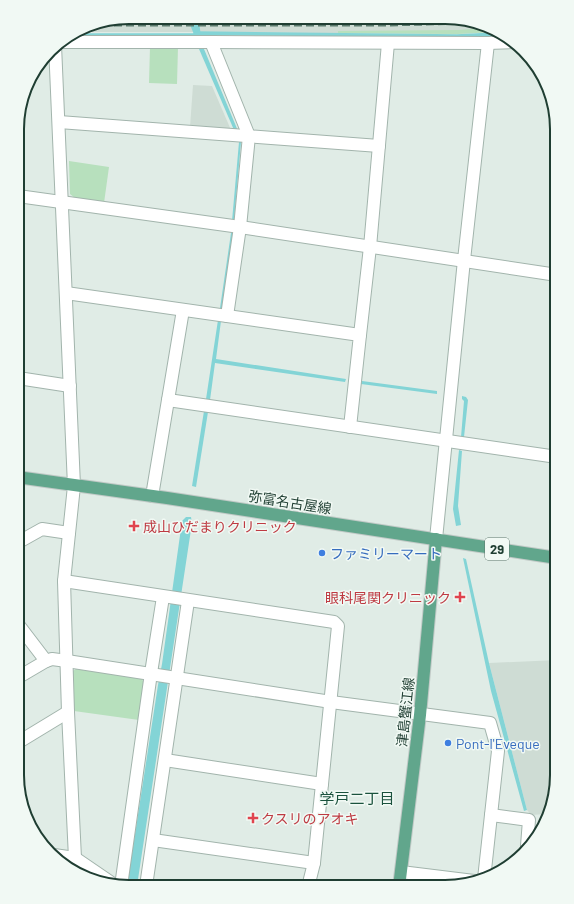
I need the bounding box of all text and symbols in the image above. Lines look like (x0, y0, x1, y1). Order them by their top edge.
street label: 弥富名古屋線 (247, 487, 333, 517)
place label: 成山ひだまりクリニック (143, 518, 297, 535)
marker: 成山ひだまりクリニック (128, 520, 140, 532)
road number: 29 (485, 538, 509, 560)
place label: ファミリーマート (330, 545, 442, 562)
marker: ファミリーマート (317, 548, 327, 558)
place label: 眼科尾関クリニック (325, 589, 451, 606)
marker: 眼科尾関クリニック (454, 591, 466, 603)
street label: 津島蟹江線 (393, 676, 417, 748)
place label: Pont-l'Eveque (456, 735, 540, 752)
marker: Pont-l'Eveque (443, 738, 453, 748)
district label: 学戸二丁目 (319, 789, 395, 807)
place label: クスリのアオキ (261, 810, 359, 827)
marker: クスリのアオキ (248, 813, 258, 823)

